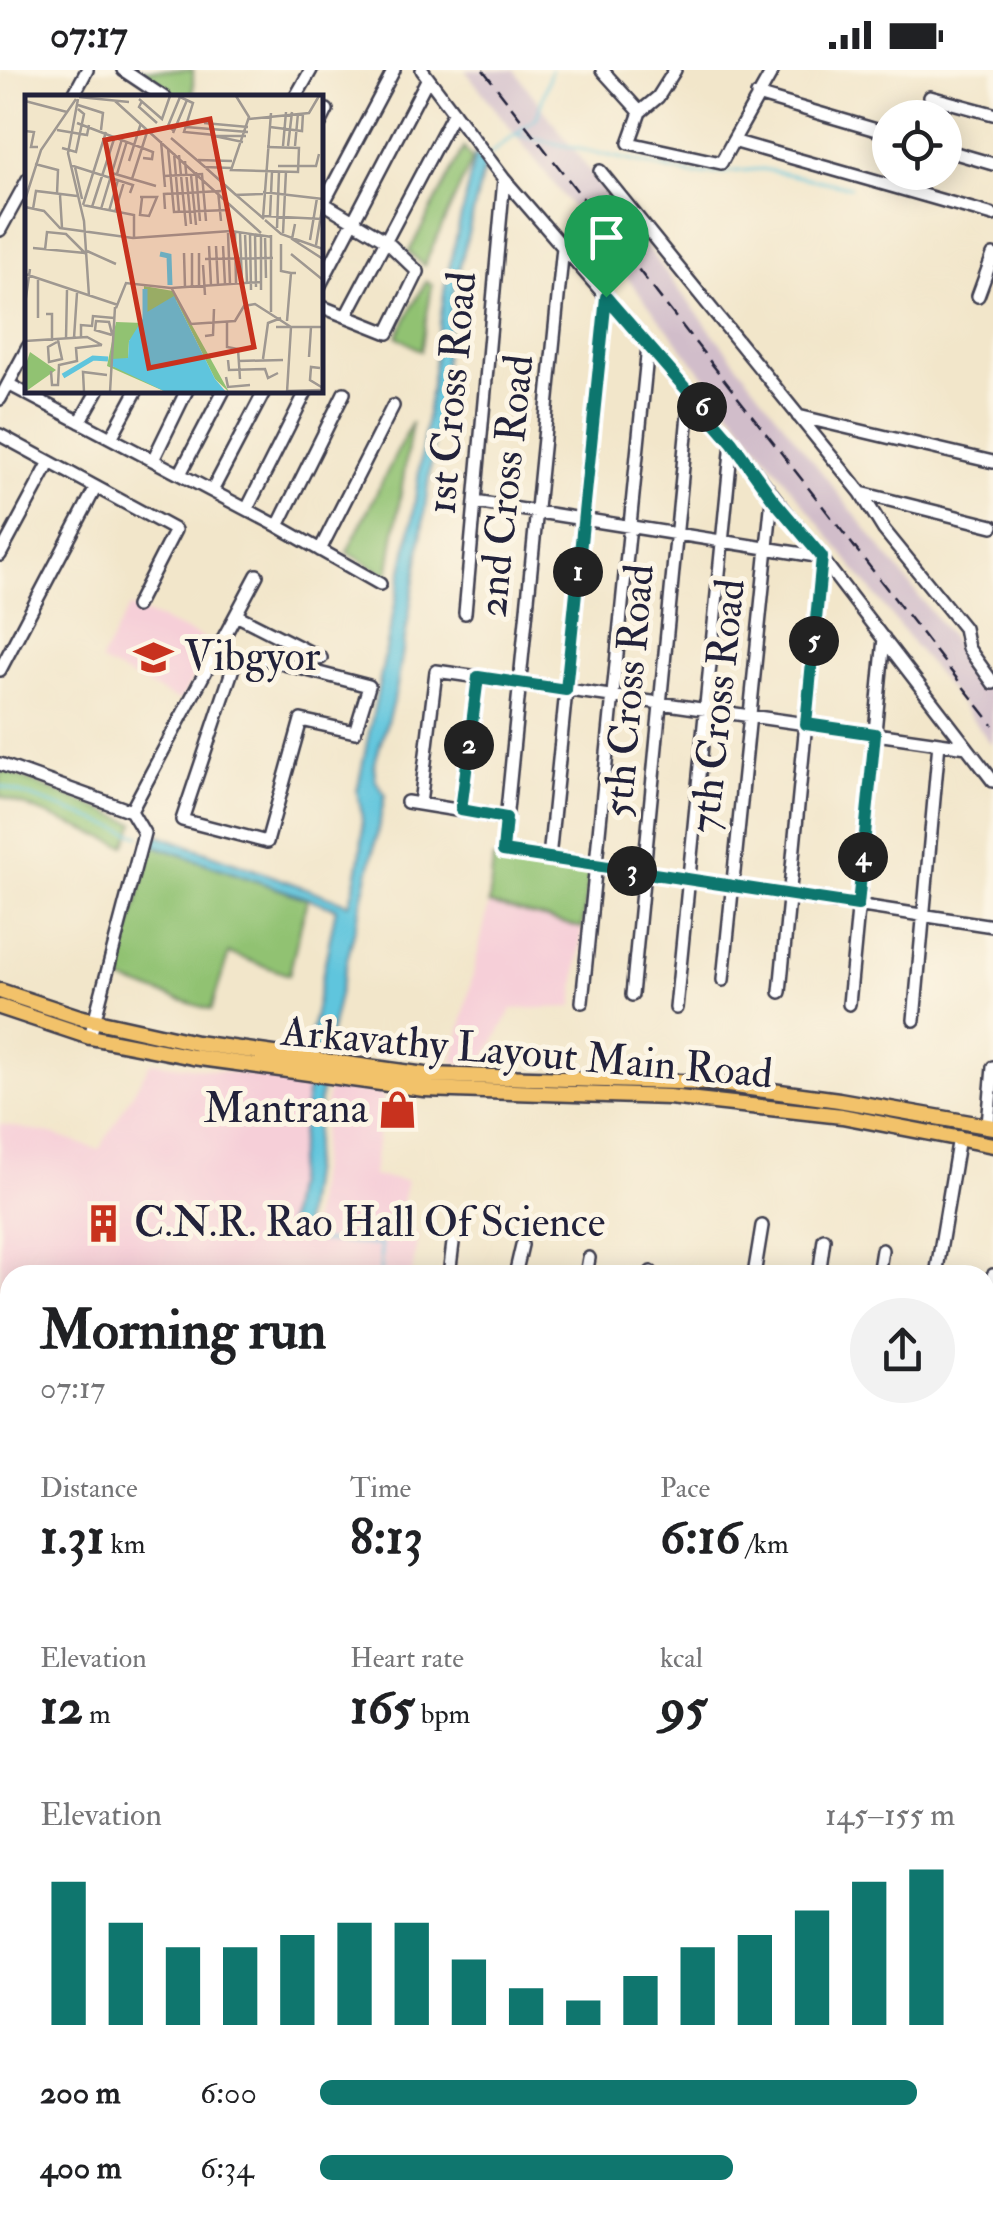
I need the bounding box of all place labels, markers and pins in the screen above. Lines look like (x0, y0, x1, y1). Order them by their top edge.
pin (564, 195, 649, 298)
pin: 6 (677, 382, 727, 432)
pin: 1 (553, 547, 603, 597)
pin: 5 (789, 616, 839, 666)
place label: Vibgyor (184, 631, 321, 683)
school or university icon: Vibgyor (133, 636, 175, 678)
pin: 2 (444, 720, 494, 770)
pin: 4 (838, 832, 888, 882)
pin: 3 (607, 846, 657, 896)
place label: Mantrana (203, 1083, 369, 1135)
shop icon: Mantrana (377, 1088, 419, 1130)
place label: C.N.R. Rao Hall Of Science (134, 1197, 605, 1249)
building icon: C.N.R. Rao Hall Of Science (83, 1202, 125, 1244)

